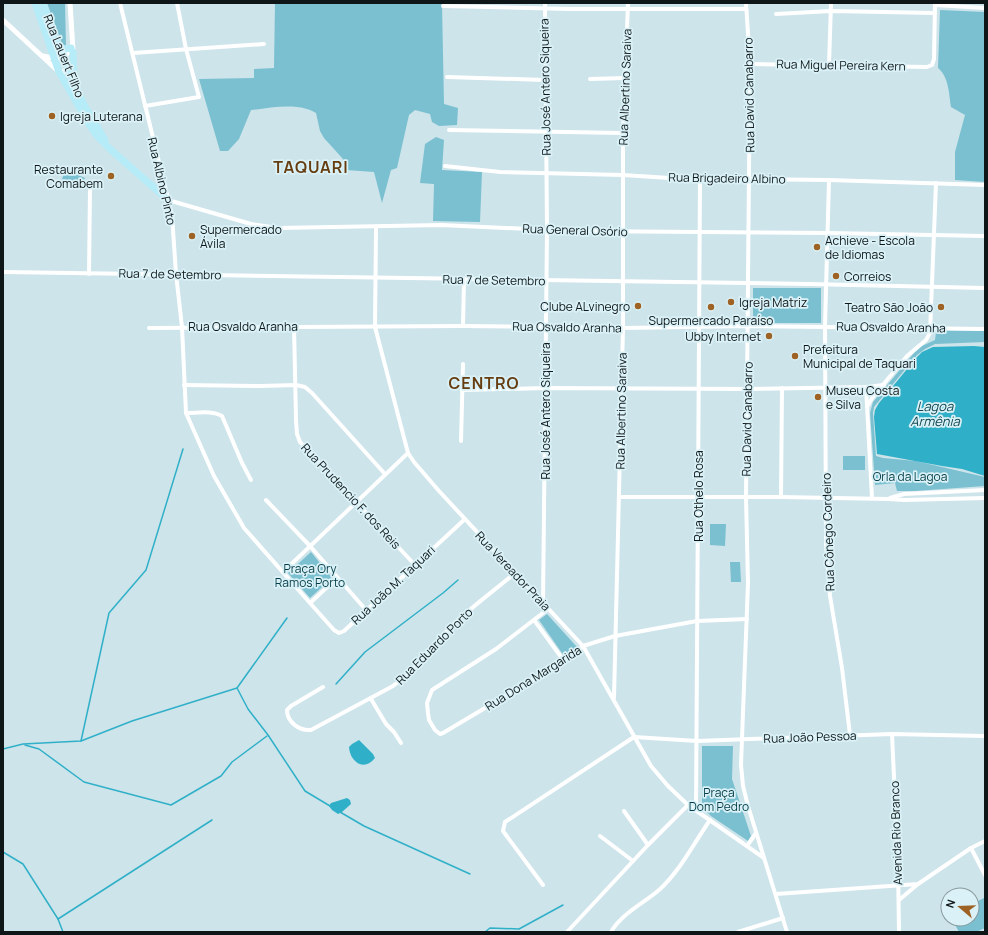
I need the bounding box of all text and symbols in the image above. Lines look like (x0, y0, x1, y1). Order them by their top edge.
street label: Rua Lauert Filho (40, 12, 88, 100)
street label: Rua José Antero Siqueira (535, 18, 555, 156)
street label: Rua Albertino Saraiva (614, 28, 636, 146)
street label: Rua David Canabarro (739, 37, 759, 153)
street label: Rua Miguel Pereira Kern (776, 55, 906, 75)
place label: Igreja Luterana (60, 108, 143, 125)
marker: Igreja Luterana (47, 111, 57, 121)
street label: Rua Albino Pinto (144, 135, 180, 227)
district label: TAQUARI (273, 156, 349, 178)
place label: Restaurante Comabem (34, 161, 103, 192)
street label: Rua Brigadeiro Albino (668, 168, 786, 188)
marker: Restaurante Comabem (106, 171, 116, 181)
street label: Rua General Osório (522, 220, 628, 240)
place label: Supermercado Ávila (200, 221, 282, 252)
marker: Supermercado Ávila (187, 231, 197, 241)
place label: Achieve - Escola de Idiomas (825, 232, 915, 263)
marker: Achieve - Escola de Idiomas (812, 242, 822, 252)
street label: Rua 7 de Setembro (118, 265, 222, 283)
place label: Correios (844, 268, 891, 285)
street label: Rua 7 de Setembro (442, 271, 546, 289)
marker: Correios (831, 271, 841, 281)
place label: Igreja Matriz (739, 294, 807, 311)
marker: Igreja Matriz (726, 297, 736, 307)
place label: Clube ALvinegro (540, 298, 630, 315)
place label: Teatro São João (845, 299, 933, 316)
marker: Clube ALvinegro (633, 301, 643, 311)
marker: Supermercado Paraíso (706, 302, 716, 312)
marker: Teatro São João (936, 302, 946, 312)
place label: Supermercado Paraíso (649, 312, 773, 329)
street label: Rua Osvaldo Aranha (188, 318, 298, 335)
street label: Rua Osvaldo Aranha (512, 318, 622, 336)
street label: Rua Osvaldo Aranha (836, 318, 946, 336)
place label: Ubby Internet (685, 328, 761, 345)
marker: Ubby Internet (764, 331, 774, 341)
place label: Prefeitura Municipal de Taquari (803, 341, 916, 372)
street label: Rua José Antero Siqueira (537, 342, 554, 480)
marker: Prefeitura Municipal de Taquari (790, 351, 800, 361)
street label: Rua Albertino Saraiva (611, 352, 631, 470)
street label: Rua David Canabarro (737, 361, 757, 477)
district label: CENTRO (449, 372, 519, 394)
place label: Museu Costa e Silva (826, 382, 899, 413)
marker: Museu Costa e Silva (813, 392, 823, 402)
water label: Lagoa Armênia (910, 397, 960, 430)
street label: Rua Prudencio F. dos Reis (297, 439, 405, 553)
street label: Rua Othelo Rosa (690, 450, 707, 542)
park label: Orla da Lagoa (873, 468, 947, 485)
street label: Rua Cônego Cordeiro (817, 473, 839, 591)
street label: Rua Vereador Praia (472, 527, 554, 615)
street label: Rua João M. Taquari (347, 542, 439, 628)
park label: Praça Ory Ramos Porto (275, 560, 345, 591)
street label: Rua Eduardo Porto (392, 604, 476, 688)
street label: Rua Dona Margarida (482, 641, 584, 715)
street label: Rua João Pessoa (763, 727, 857, 747)
street label: Avenida Rio Branco (886, 780, 906, 886)
park label: Praça Dom Pedro (689, 784, 749, 815)
north arrow (940, 887, 980, 927)
text: N (942, 897, 958, 910)

